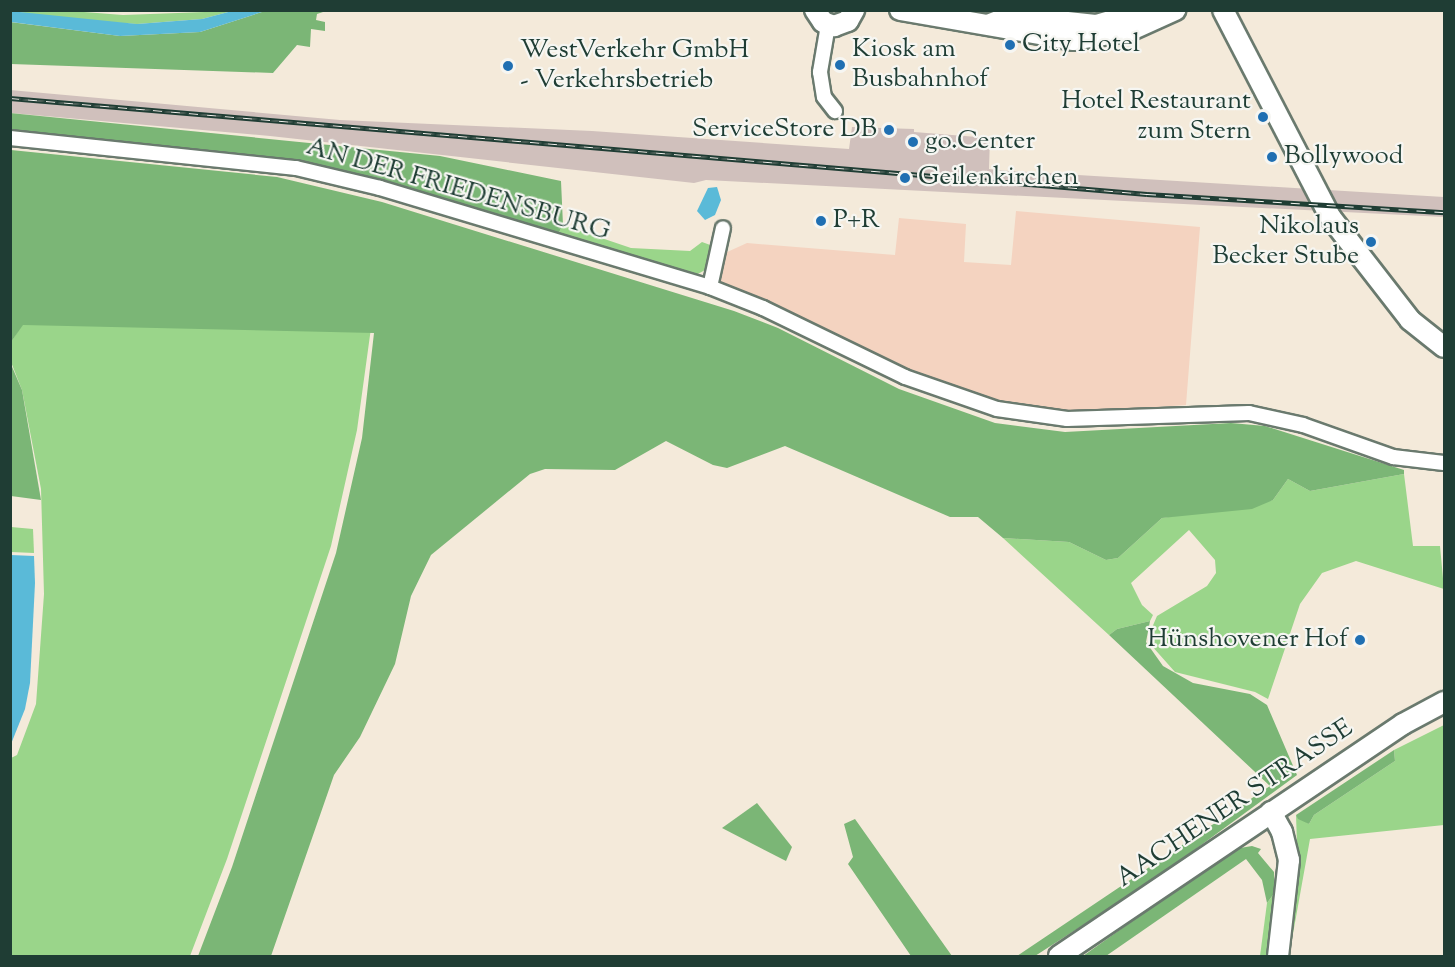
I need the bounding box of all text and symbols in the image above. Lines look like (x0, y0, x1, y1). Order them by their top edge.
place label: City Hotel (1022, 29, 1140, 61)
place label: Kiosk am Busbahnhof (852, 34, 988, 96)
place label: WestVerkehr GmbH - Verkehrsbetrieb (520, 35, 749, 96)
marker: City Hotel (1003, 38, 1017, 52)
marker: Kiosk am Busbahnhof (833, 58, 847, 72)
marker: WestVerkehr GmbH - Verkehrsbetrieb (501, 59, 515, 73)
place label: Hotel Restaurant zum Stern (1061, 86, 1251, 148)
marker: Hotel Restaurant zum Stern (1256, 110, 1270, 124)
place label: ServiceStore DB (692, 114, 877, 146)
marker: ServiceStore DB (882, 123, 896, 137)
place label: go.Center (925, 126, 1035, 158)
street label: AN DER FRIEDENSBURG (303, 132, 613, 248)
marker: go.Center (906, 135, 920, 149)
place label: Bollywood (1284, 141, 1403, 173)
marker: Bollywood (1265, 150, 1279, 164)
place label: Geilenkirchen (918, 162, 1079, 194)
marker: Geilenkirchen (896, 169, 914, 187)
place label: P+R (833, 205, 880, 237)
place label: Nikolaus Becker Stube (1212, 211, 1359, 272)
marker: P+R (814, 214, 828, 228)
marker: Nikolaus Becker Stube (1364, 235, 1378, 249)
place label: Hünshovener Hof (1147, 624, 1348, 656)
marker: Hünshovener Hof (1353, 633, 1367, 647)
street label: AACHENER STRASSE (1111, 713, 1359, 895)

